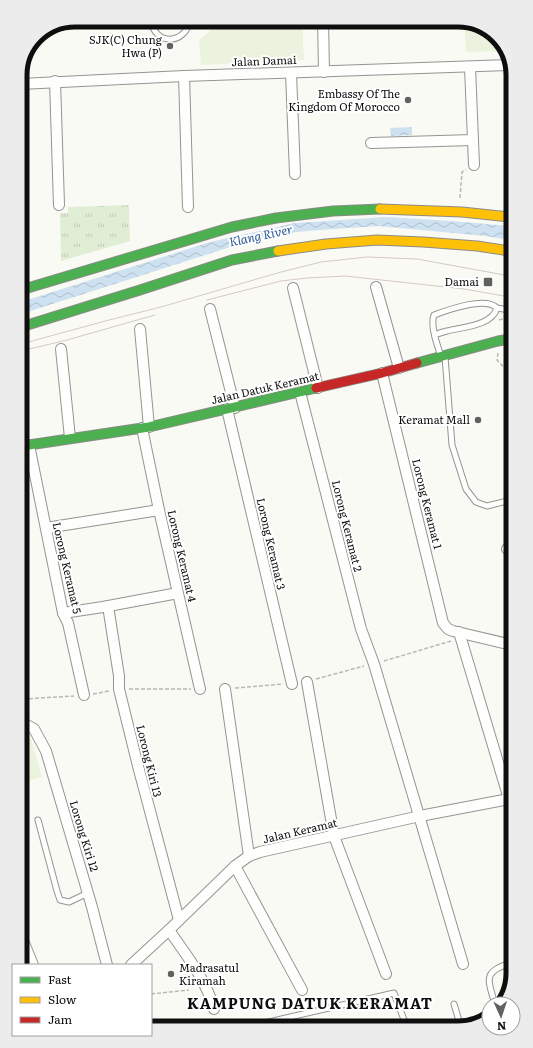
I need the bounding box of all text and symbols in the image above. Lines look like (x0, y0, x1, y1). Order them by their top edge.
place label: SJK(C) Chung Hwa (P) (89, 31, 163, 60)
marker: SJK(C) Chung Hwa (P) (165, 41, 175, 51)
street label: Jalan Damai (231, 51, 297, 69)
place label: Embassy Of The Kingdom Of Morocco (288, 85, 400, 114)
marker: Embassy Of The Kingdom Of Morocco (403, 95, 413, 105)
water label: Klang River (227, 219, 295, 251)
place label: Damai (445, 273, 479, 289)
marker: Damai (482, 276, 494, 288)
street label: Jalan Datuk Keramat (209, 367, 321, 407)
place label: Keramat Mall (398, 411, 470, 427)
marker: Keramat Mall (473, 415, 483, 425)
street label: Lorong Keramat 1 (409, 457, 447, 551)
street label: Lorong Keramat 2 (329, 478, 367, 574)
street label: Lorong Keramat 3 (254, 496, 290, 591)
street label: Lorong Keramat 4 (165, 508, 201, 603)
street label: Lorong Keramat 5 (50, 520, 86, 616)
street label: Lorong Kiri 13 (133, 723, 167, 799)
street label: Lorong Kiri 12 (67, 798, 103, 874)
street label: Jalan Keramat (261, 814, 339, 846)
place label: Madrasatul Kiramah (179, 959, 239, 988)
legend (12, 964, 152, 1036)
marker: Madrasatul Kiramah (166, 969, 176, 979)
text: Fast (48, 970, 72, 988)
text: Slow (48, 990, 77, 1008)
district label: KAMPUNG DATUK KERAMAT (187, 991, 433, 1014)
north arrow (481, 996, 521, 1036)
text: Jam (48, 1010, 73, 1028)
text: N (497, 1019, 507, 1035)

